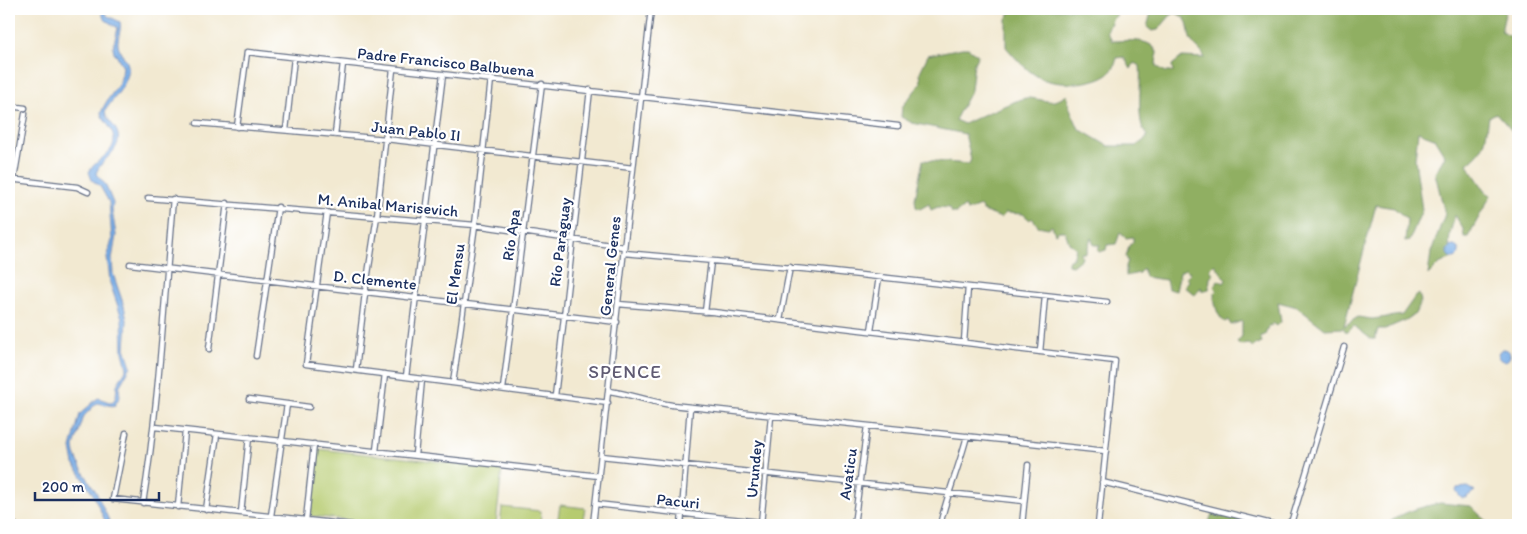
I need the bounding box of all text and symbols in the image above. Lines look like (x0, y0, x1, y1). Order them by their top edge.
street label: Padre Francisco Balbuena (356, 43, 536, 81)
street label: Juan Pablo II (371, 117, 461, 145)
street label: M. Anibal Marisevich (317, 189, 459, 221)
street label: Río Paraguay (545, 196, 575, 288)
street label: Río Apa (498, 208, 524, 262)
street label: General Genes (595, 215, 625, 317)
street label: El Mensu (441, 242, 469, 306)
street label: D. Clemente (332, 266, 418, 294)
district label: SPENCE (588, 360, 662, 383)
street label: Urundey (742, 439, 766, 499)
street label: Avaticu (835, 447, 861, 501)
scale bar (35, 469, 159, 501)
text: 200 m (42, 478, 85, 496)
street label: Pacuri (655, 489, 701, 513)

